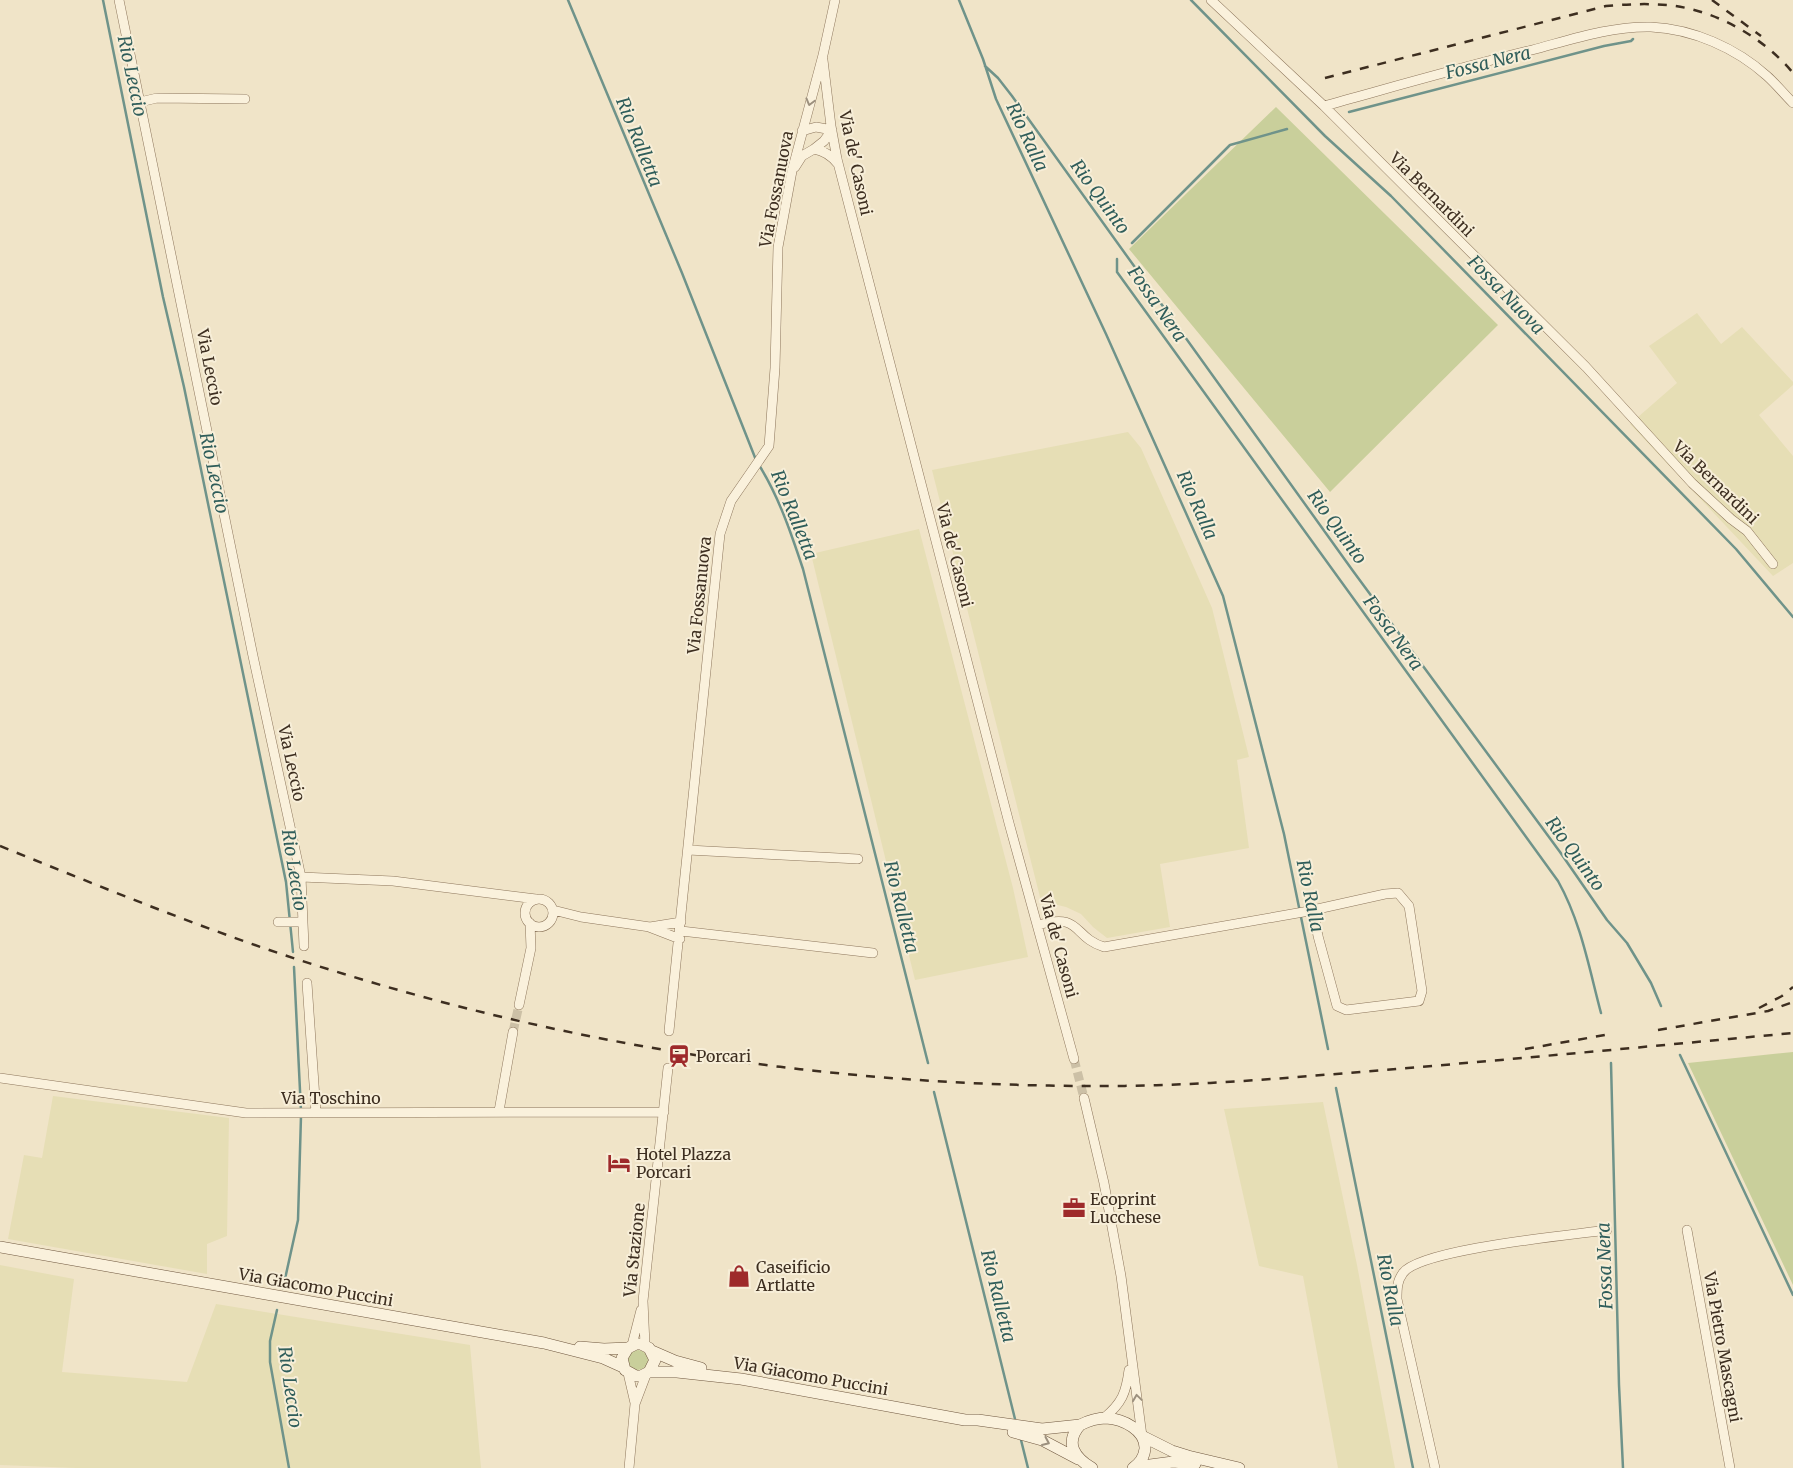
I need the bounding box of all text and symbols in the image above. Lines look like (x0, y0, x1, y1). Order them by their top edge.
water label: Rio Leccio (113, 33, 152, 118)
water label: Fossa Nera (1442, 41, 1533, 84)
water label: Rio Ralletta (611, 94, 668, 190)
one-way arrow (805, 98, 815, 106)
water label: Rio Ralla (1002, 99, 1053, 175)
street label: Via de' Casoni (835, 108, 877, 217)
street label: Via Fossanuova (755, 129, 797, 250)
street label: Via Bernardini (1385, 147, 1478, 240)
water label: Rio Quinto (1066, 155, 1135, 238)
water label: Fossa Nuova (1462, 249, 1550, 339)
water label: Fossa Nera (1122, 261, 1192, 346)
street label: Via Leccio (193, 326, 227, 407)
water label: Rio Leccio (195, 430, 234, 515)
street label: Via Bernardini (1668, 435, 1763, 528)
water label: Rio Ralletta (766, 467, 823, 563)
water label: Rio Ralla (1172, 467, 1223, 543)
water label: Rio Quinto (1303, 485, 1372, 568)
street label: Via de' Casoni (932, 500, 978, 609)
street label: Via Fossanuova (683, 535, 715, 656)
water label: Fossa Nera (1358, 590, 1428, 675)
street label: Via Leccio (274, 722, 310, 803)
water label: Rio Quinto (1541, 812, 1610, 895)
water label: Rio Leccio (277, 828, 312, 912)
water label: Rio Ralletta (879, 858, 924, 956)
water label: Rio Ralla (1292, 858, 1329, 934)
street label: Via de' Casoni (1035, 891, 1082, 1000)
station icon: Porcari (666, 1043, 692, 1069)
place label: Porcari (696, 1046, 751, 1066)
street label: Via Toschino (280, 1088, 381, 1108)
place label: Hotel Plazza Porcari (636, 1144, 731, 1182)
hotel icon: Hotel Plazza Porcari (606, 1150, 632, 1176)
place label: Ecoprint Lucchese (1090, 1189, 1161, 1227)
office icon: Ecoprint Lucchese (1061, 1195, 1087, 1221)
street label: Via Stazione (619, 1202, 649, 1299)
water label: Fossa Nera (1591, 1222, 1618, 1311)
water label: Rio Ralletta (976, 1247, 1021, 1345)
water label: Rio Ralla (1372, 1252, 1409, 1328)
place label: Caseificio Artlatte (755, 1257, 830, 1295)
street label: Via Giacomo Puccini (236, 1263, 395, 1310)
shop icon: Caseificio Artlatte (726, 1263, 752, 1289)
street label: Via Pietro Mascagni (1700, 1269, 1746, 1424)
water label: Rio Leccio (273, 1345, 308, 1429)
street label: Via Giacomo Puccini (731, 1352, 890, 1399)
one-way arrow (1132, 1393, 1142, 1402)
one-way arrow (1041, 1436, 1050, 1447)

